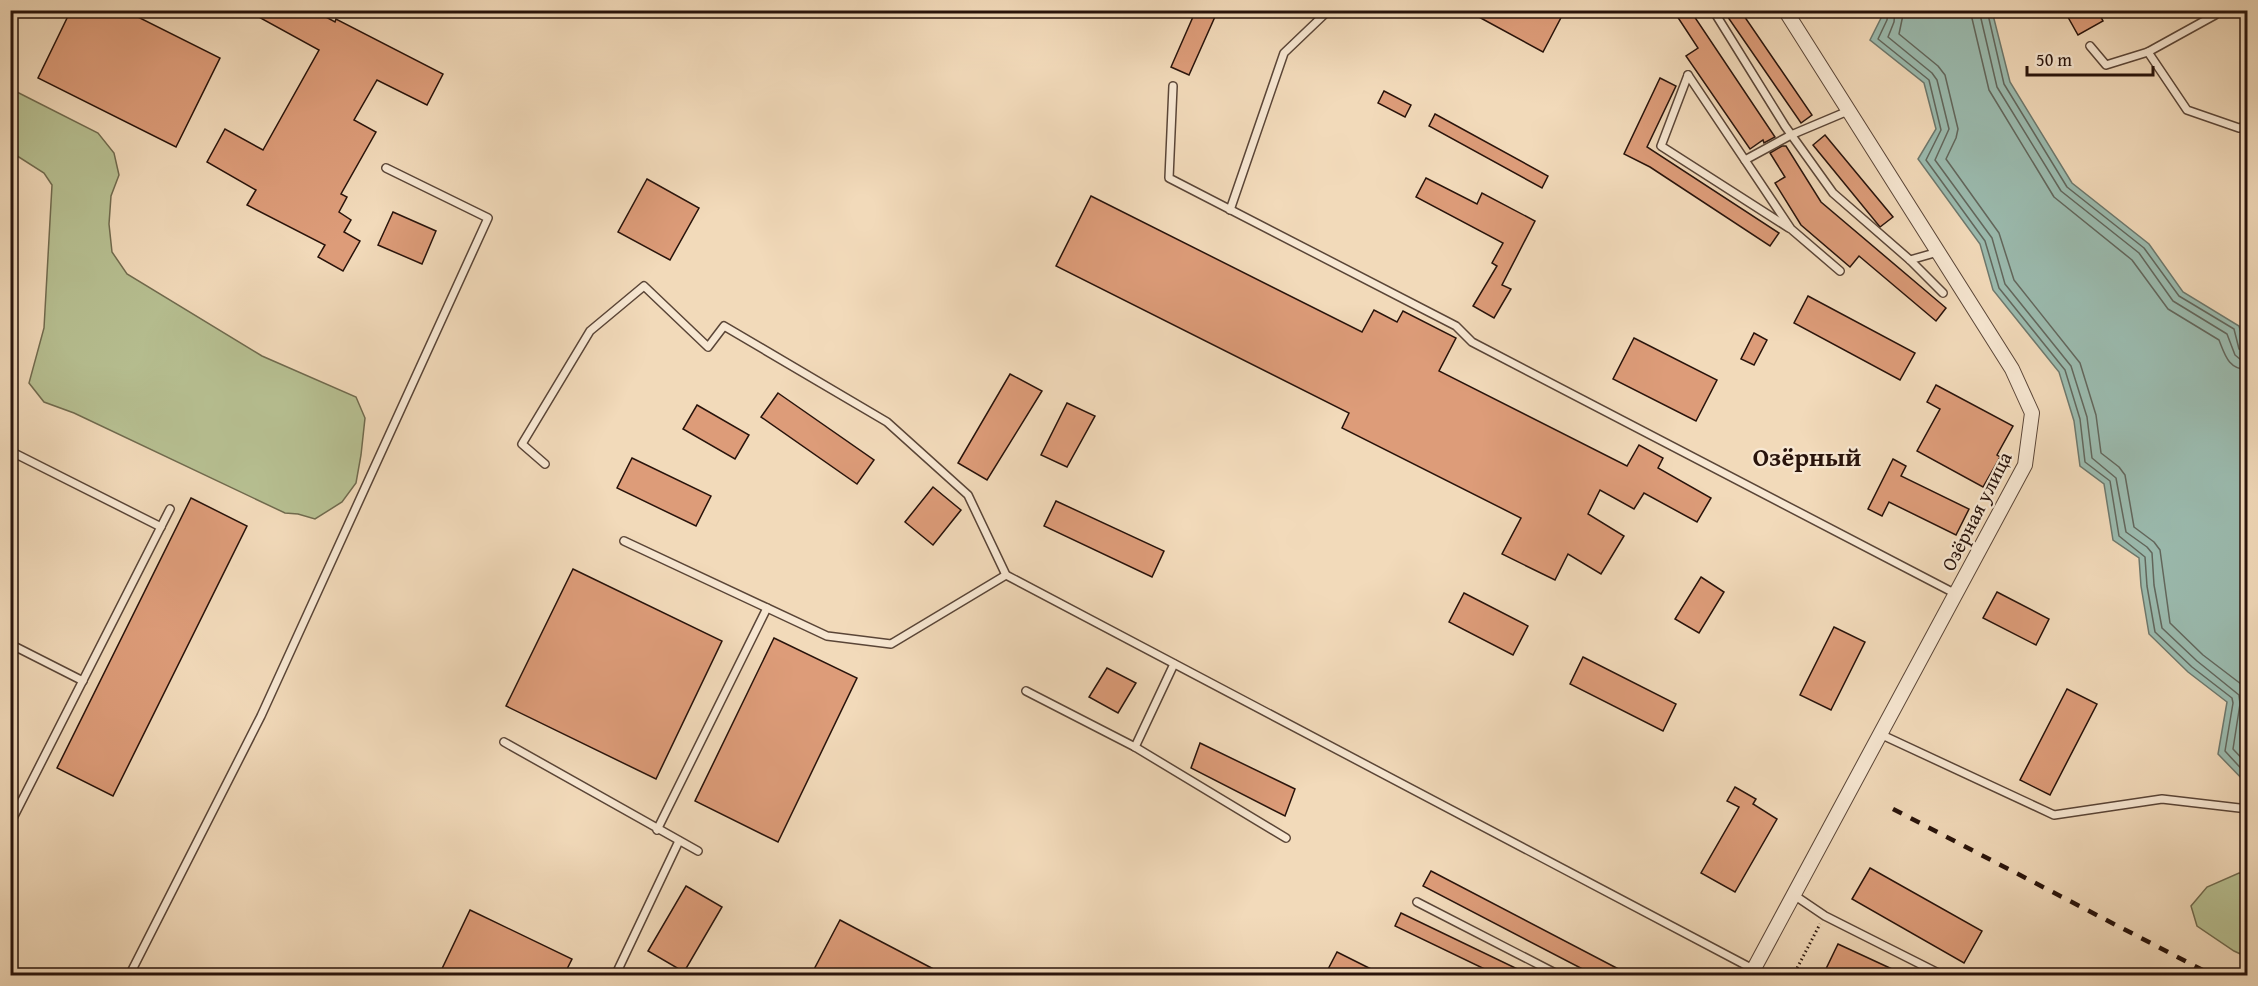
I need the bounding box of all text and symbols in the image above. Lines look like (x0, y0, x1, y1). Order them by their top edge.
scale bar (2027, 39, 2153, 77)
text: 50 m (2036, 46, 2072, 73)
district label: Озёрный (1753, 437, 1861, 476)
street label: Озёрная улица (1933, 446, 2019, 576)

